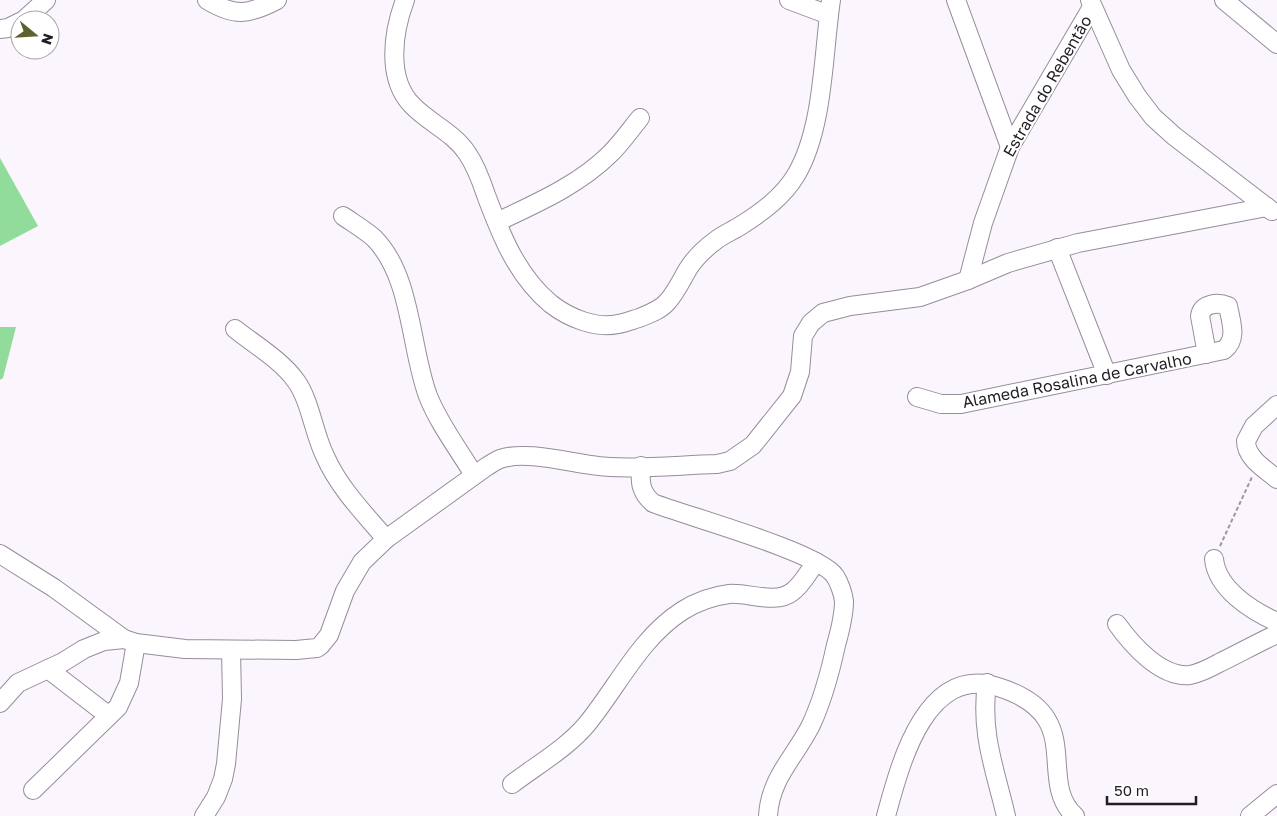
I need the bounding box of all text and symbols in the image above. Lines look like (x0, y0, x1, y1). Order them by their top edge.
north arrow (10, 10, 60, 60)
street label: Estrada do Rebentão (998, 12, 1096, 160)
text: N (38, 31, 58, 47)
street label: Alameda Rosalina de Carvalho (961, 348, 1193, 412)
scale bar (1107, 774, 1196, 806)
text: 50 m (1114, 781, 1149, 799)

